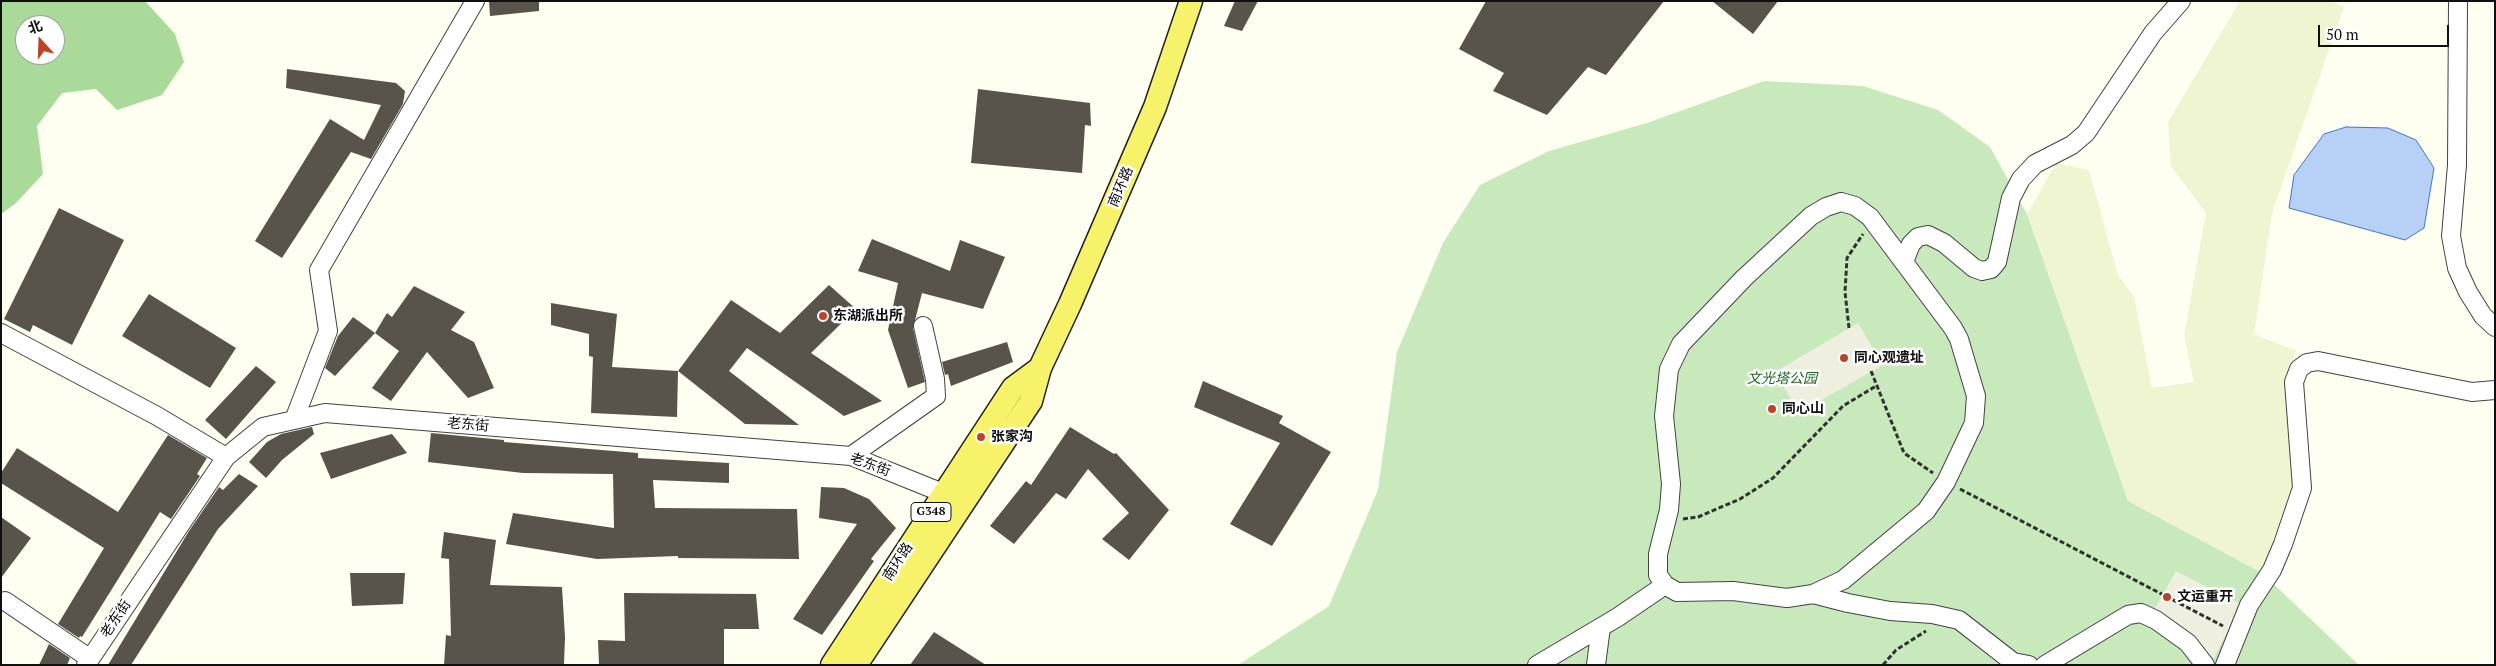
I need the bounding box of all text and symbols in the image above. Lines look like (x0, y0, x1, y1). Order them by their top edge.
north arrow (15, 15, 65, 65)
text: 北 (25, 15, 45, 38)
scale bar (2321, 15, 2452, 47)
text: 50 m (2326, 24, 2359, 44)
street label: 南环路 (1105, 164, 1137, 210)
place label: 东湖派出所 (833, 308, 903, 324)
marker: 东湖派出所 (817, 310, 829, 322)
place label: 同心观遗址 (1854, 350, 1924, 366)
marker: 同心观遗址 (1838, 352, 1850, 364)
park label: 文光塔公园 (1747, 371, 1817, 387)
place label: 同心山 (1782, 401, 1824, 417)
marker: 同心山 (1766, 403, 1778, 415)
street label: 老东街 (446, 415, 490, 435)
place label: 张家沟 (991, 429, 1033, 445)
marker: 张家沟 (975, 431, 987, 443)
street label: 老东街 (847, 450, 893, 480)
road number: G348 (911, 502, 951, 522)
street label: 南环路 (880, 540, 916, 584)
place label: 文运重开 (2177, 589, 2233, 605)
marker: 文运重开 (2161, 591, 2173, 603)
street label: 老东街 (97, 597, 135, 641)

